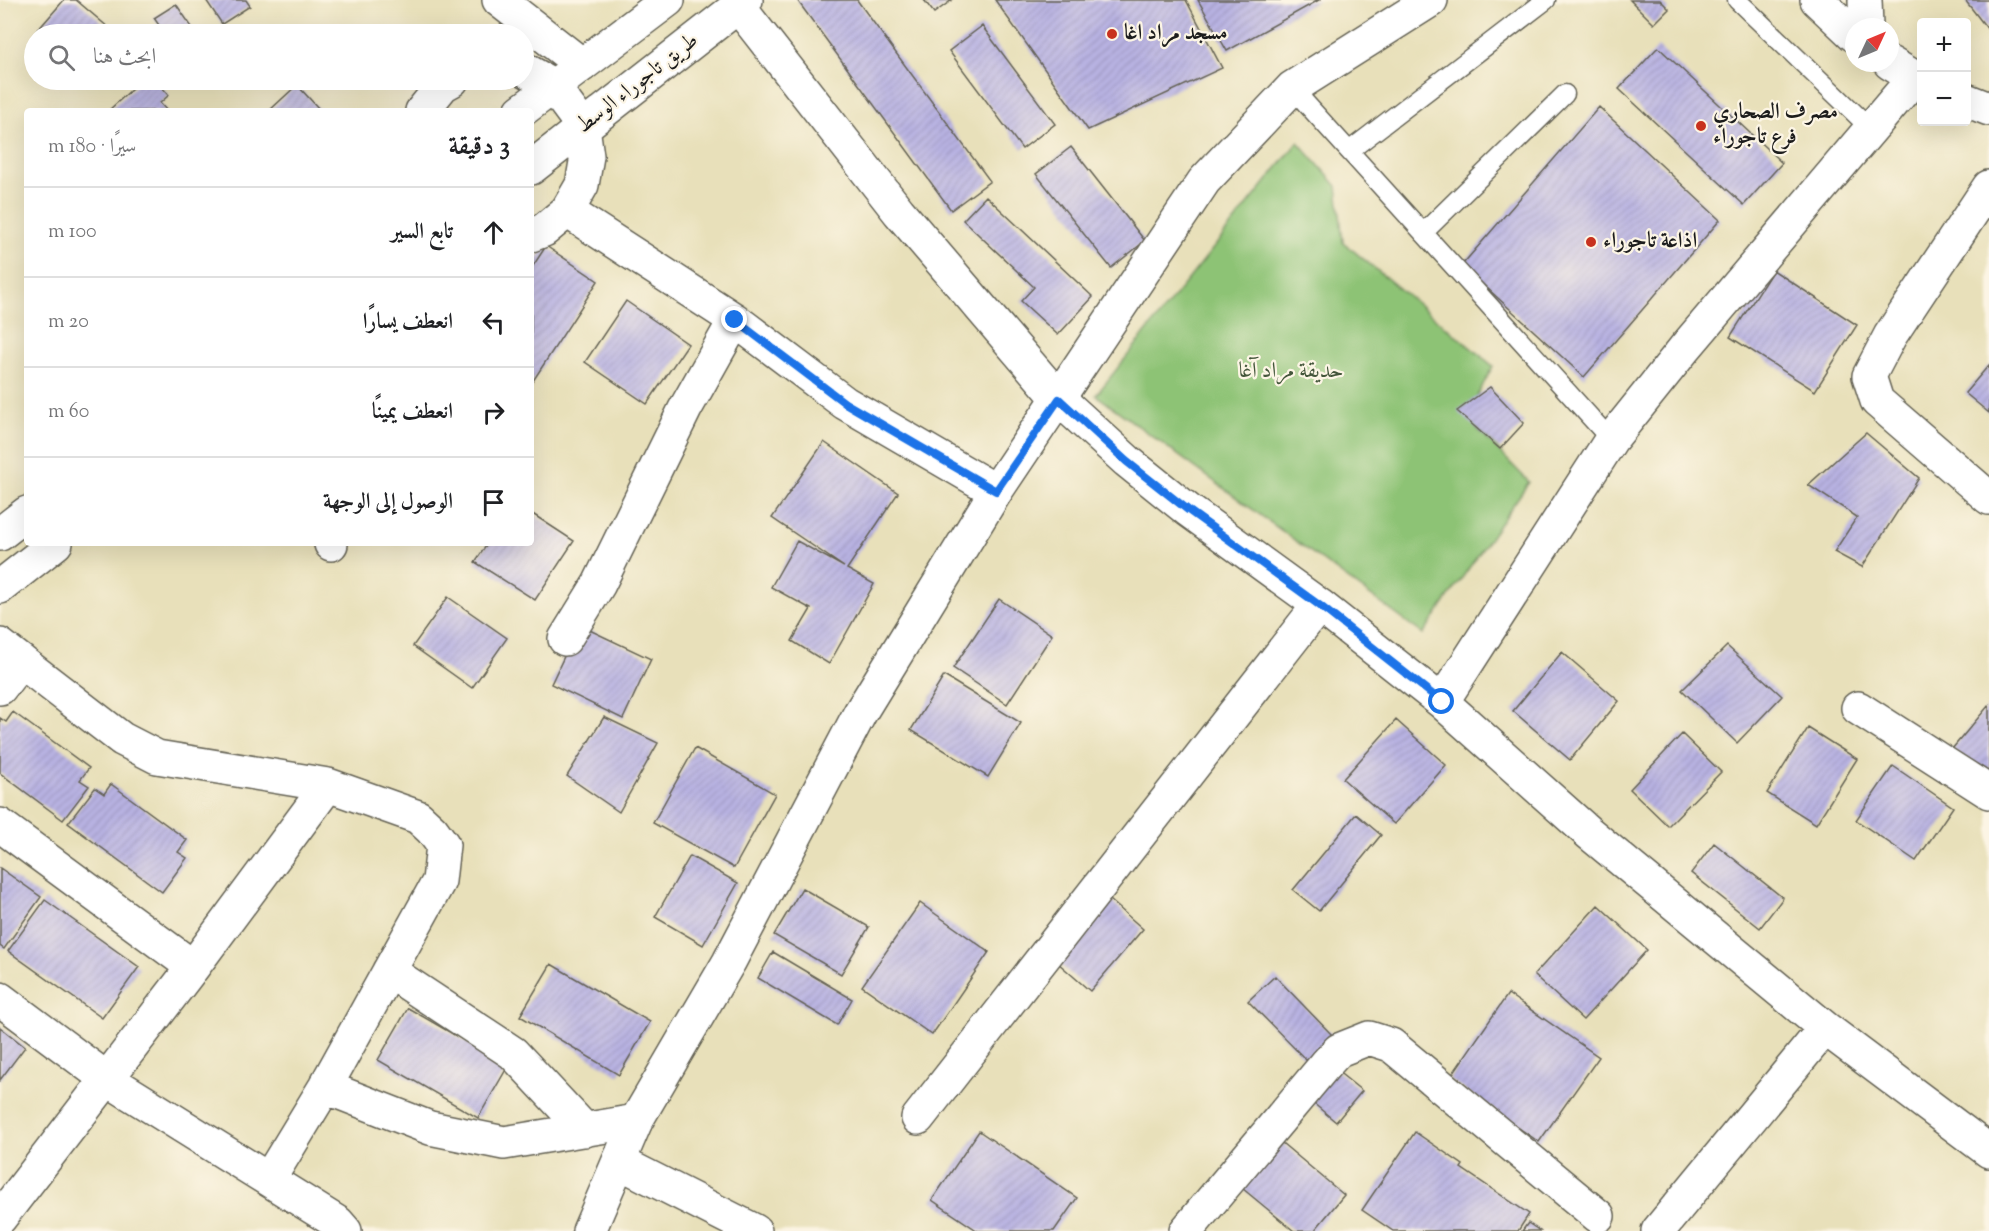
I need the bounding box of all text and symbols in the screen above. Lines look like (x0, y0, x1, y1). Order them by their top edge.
place label: مسجد مراد اغا (1124, 18, 1228, 50)
north arrow (1845, 18, 1899, 72)
map controls (1917, 18, 1971, 126)
button: + (1917, 18, 1971, 72)
search box (24, 24, 534, 90)
street label: طريق تاجوراء الوسط (570, 26, 706, 142)
marker: مسجد مراد اغا (1105, 27, 1119, 41)
icon: search (45, 41, 78, 74)
text: ابحث هنا (93, 42, 156, 74)
button: − (1917, 72, 1971, 126)
place label: مصرف الصحاري فرع تاجوراء (1713, 97, 1838, 154)
marker: مصرف الصحاري فرع تاجوراء (1694, 119, 1708, 133)
text: 3 دقيقة (449, 129, 510, 166)
text: سيرًا · 180 m (48, 133, 136, 162)
icon: ahead (477, 216, 510, 249)
text: تابع السير (391, 217, 453, 249)
text: 100 m (48, 218, 97, 247)
place label: اذاعة تاجوراء (1603, 226, 1697, 258)
marker: اذاعة تاجوراء (1584, 235, 1598, 249)
icon: left (477, 306, 510, 339)
route end (721, 306, 747, 332)
text: انعطف يسارًا (363, 307, 453, 339)
text: 20 m (48, 308, 89, 337)
park label: حديقة مراد آغا (1239, 356, 1343, 388)
icon: right (477, 396, 510, 429)
text: انعطف يمينًا (372, 397, 453, 429)
text: 60 m (48, 398, 89, 427)
icon: arrive (477, 486, 510, 519)
text: الوصول إلى الوجهة (323, 487, 453, 519)
route start (1428, 688, 1454, 714)

